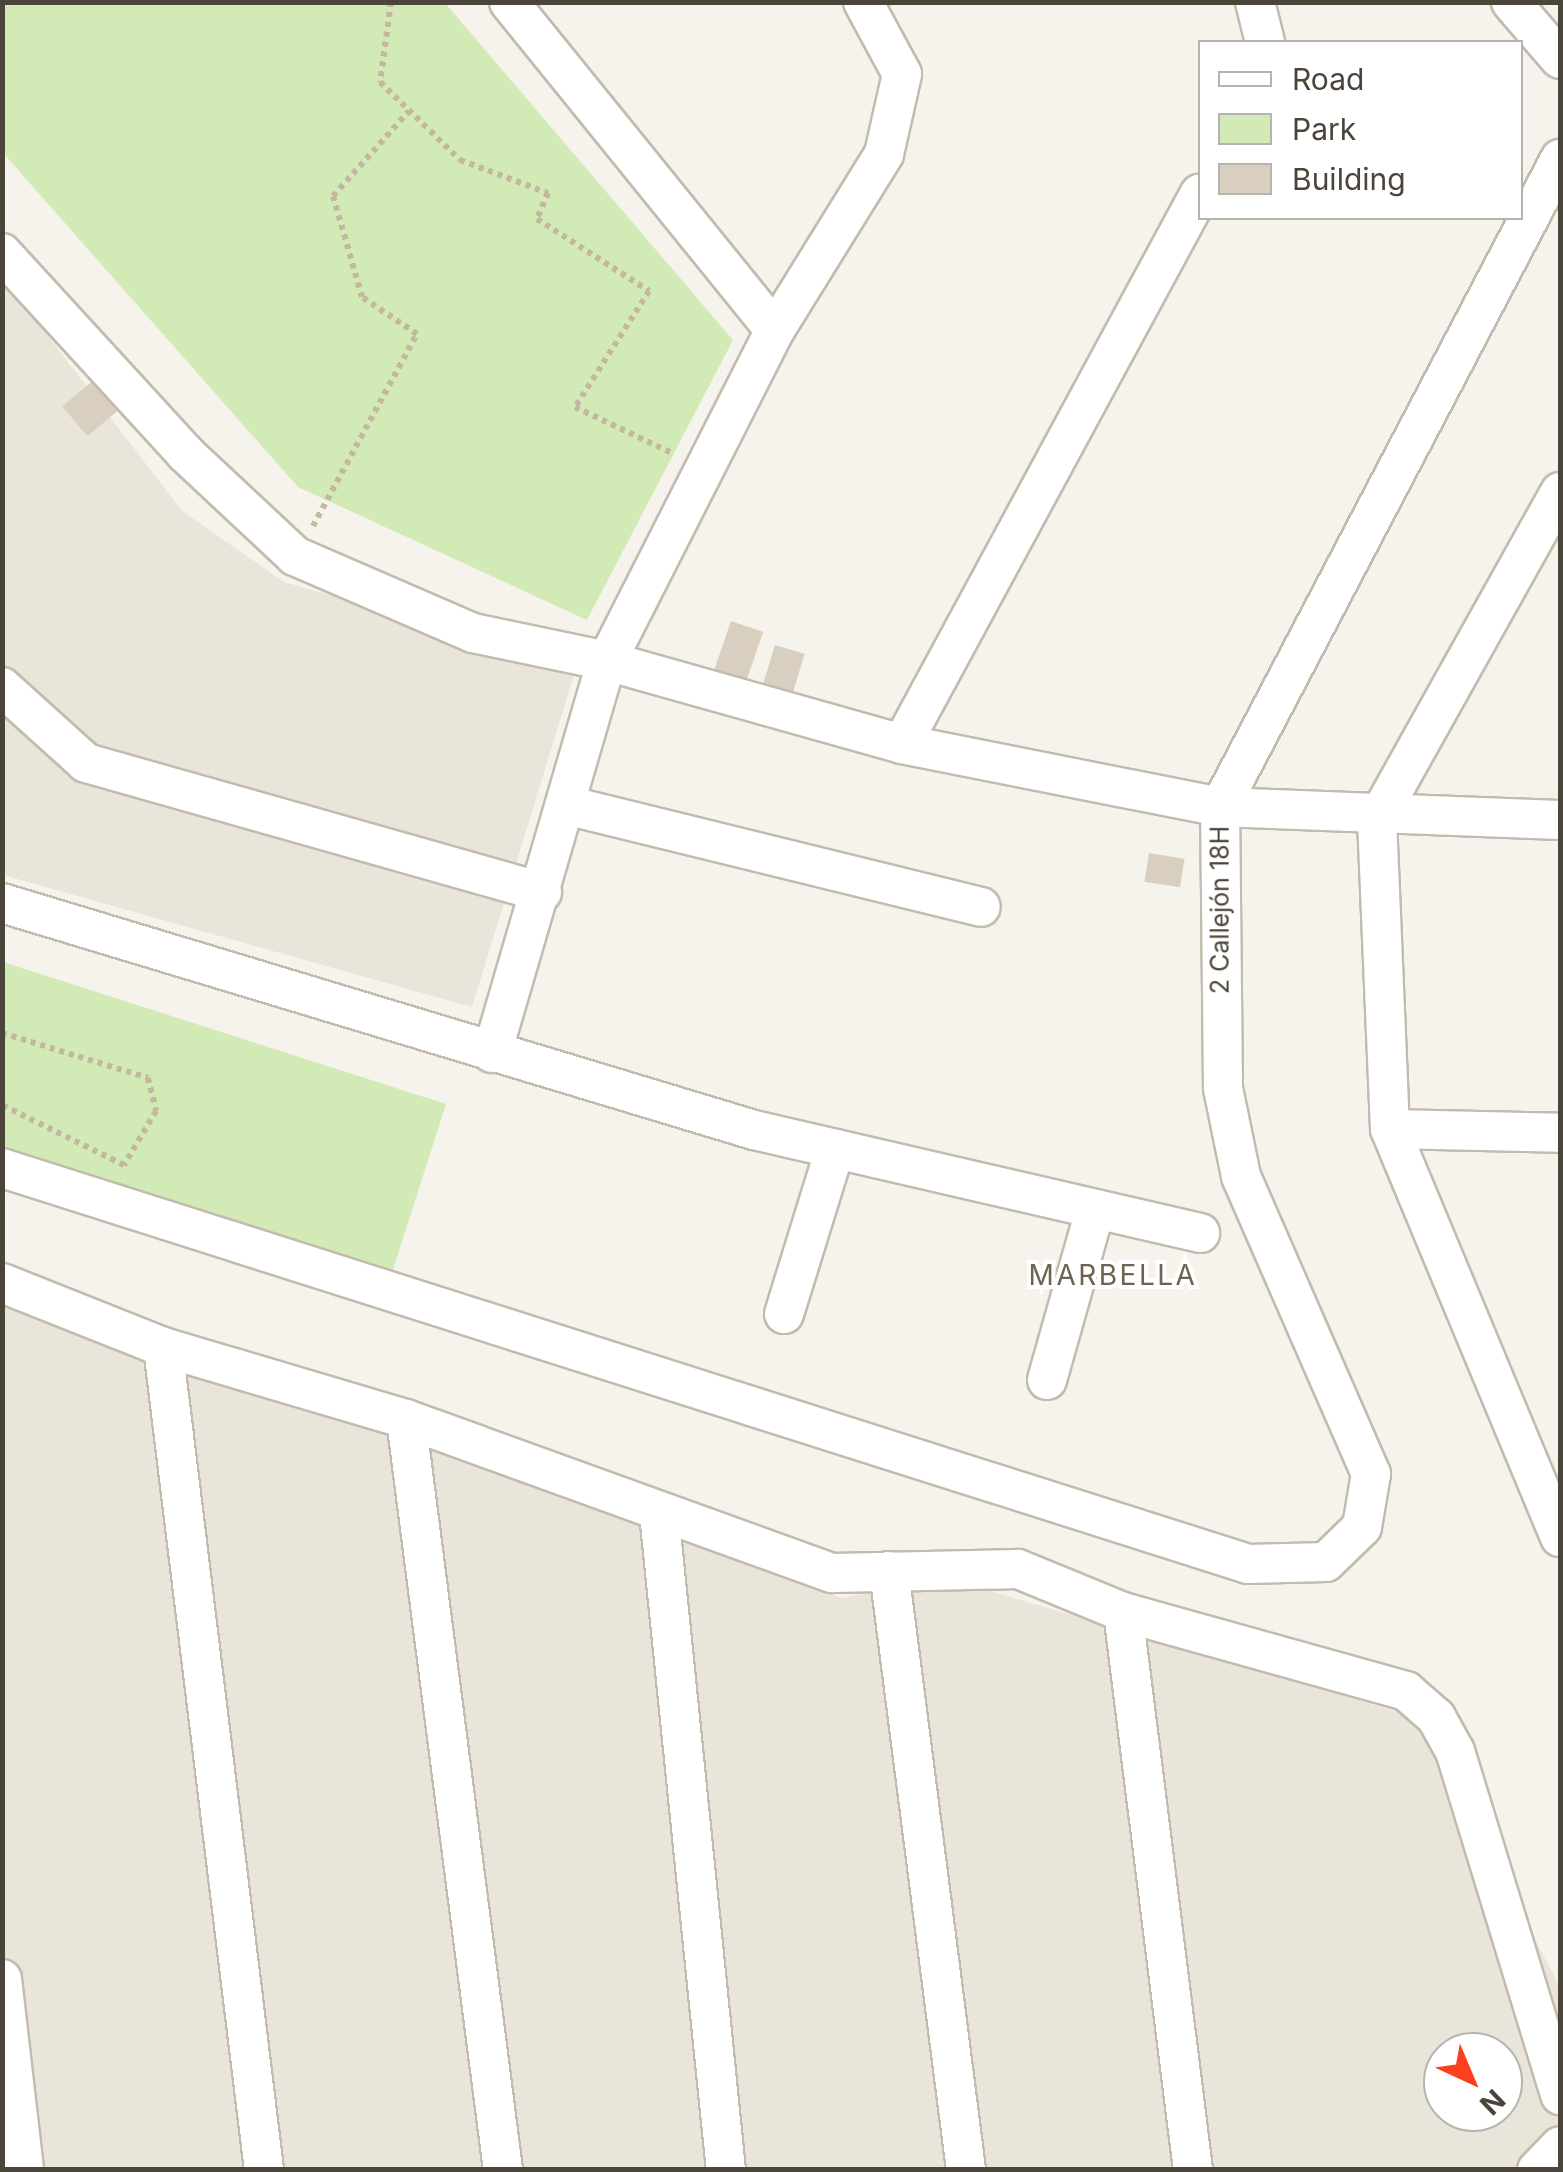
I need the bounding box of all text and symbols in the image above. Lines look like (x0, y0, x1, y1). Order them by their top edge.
legend (1198, 40, 1523, 220)
text: Road (1292, 61, 1364, 97)
text: Park (1292, 111, 1356, 147)
text: Building (1292, 161, 1406, 197)
street label: 2 Callejón 18H (1205, 826, 1235, 994)
district label: MARBELLA (1029, 1258, 1197, 1292)
north arrow (1423, 2032, 1523, 2132)
text: N (1473, 2082, 1512, 2122)

